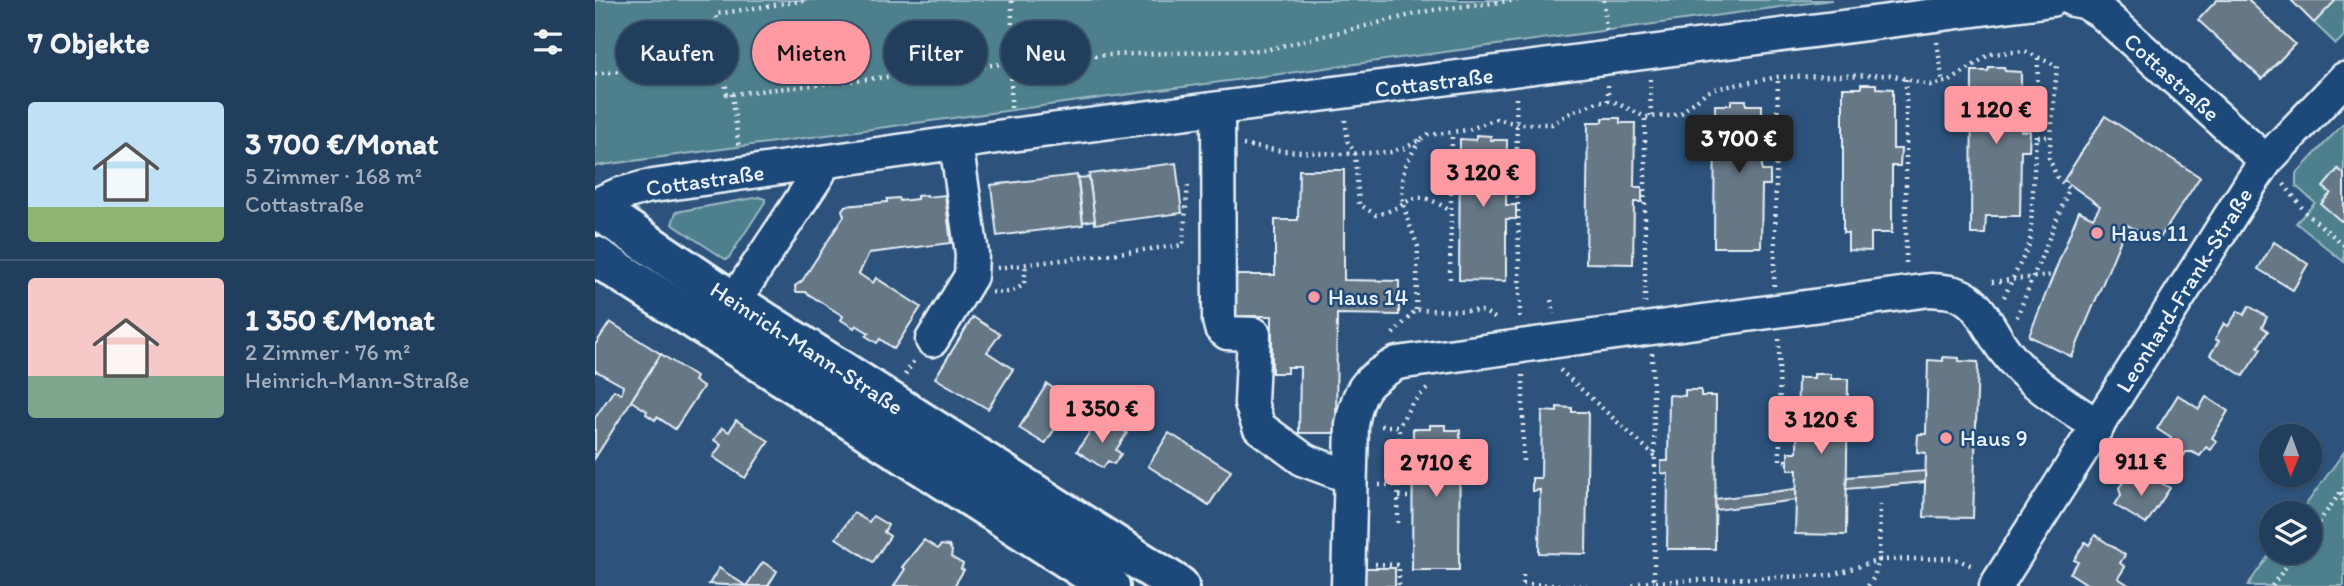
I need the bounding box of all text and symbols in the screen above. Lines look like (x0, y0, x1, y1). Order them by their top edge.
chip: Kaufen (616, 21, 738, 84)
chip: Mieten (752, 21, 870, 84)
chip: Filter (884, 21, 987, 84)
chip: Neu (1001, 21, 1090, 84)
icon: filters (529, 23, 567, 61)
text: 7 Objekte (28, 24, 150, 61)
street label: Cottastraße (2118, 27, 2226, 127)
street label: Cottastraße (1373, 61, 1495, 103)
pin: 1 120 € (1931, 86, 2061, 146)
text: 1 120 € (1960, 95, 2032, 123)
pin: 3 700 € (1674, 116, 1804, 175)
text: 3 700 € (1701, 124, 1777, 152)
text: 3 700 €/Monat (245, 125, 438, 162)
icon: home (84, 130, 168, 214)
pin: 3 120 € (1418, 150, 1548, 209)
street label: Cottastraße (644, 158, 766, 202)
text: 3 120 € (1447, 158, 1519, 186)
text: 5 Zimmer · 168 m² (245, 162, 422, 190)
street label: Leonhard-Frank-Straße (2110, 182, 2258, 398)
text: Cottastraße (245, 190, 364, 218)
place label: Haus 11 (2111, 219, 2189, 247)
marker: Haus 11 (2089, 225, 2105, 241)
street label: Heinrich-Mann-Straße (705, 275, 909, 421)
place label: Haus 14 (1328, 283, 1409, 311)
marker: Haus 14 (1306, 289, 1322, 305)
text: 1 350 €/Monat (245, 301, 435, 338)
icon: home (84, 306, 168, 390)
text: 2 Zimmer · 76 m² (245, 338, 410, 366)
text: Heinrich-Mann-Straße (245, 366, 470, 394)
pin: 1 350 € (1037, 386, 1167, 445)
text: 1 350 € (1066, 394, 1138, 422)
pin: 3 120 € (1756, 396, 1886, 456)
text: 3 120 € (1785, 405, 1857, 433)
place label: Haus 9 (1960, 424, 2028, 452)
north arrow (2259, 424, 2322, 486)
map controls (2259, 424, 2322, 564)
marker: Haus 9 (1938, 430, 1954, 446)
pin: 911 € (2092, 438, 2190, 498)
pin: 2 710 € (1371, 440, 1501, 499)
text: 911 € (2115, 447, 2167, 475)
text: 2 710 € (1400, 448, 1472, 476)
button: layers (2259, 501, 2322, 564)

